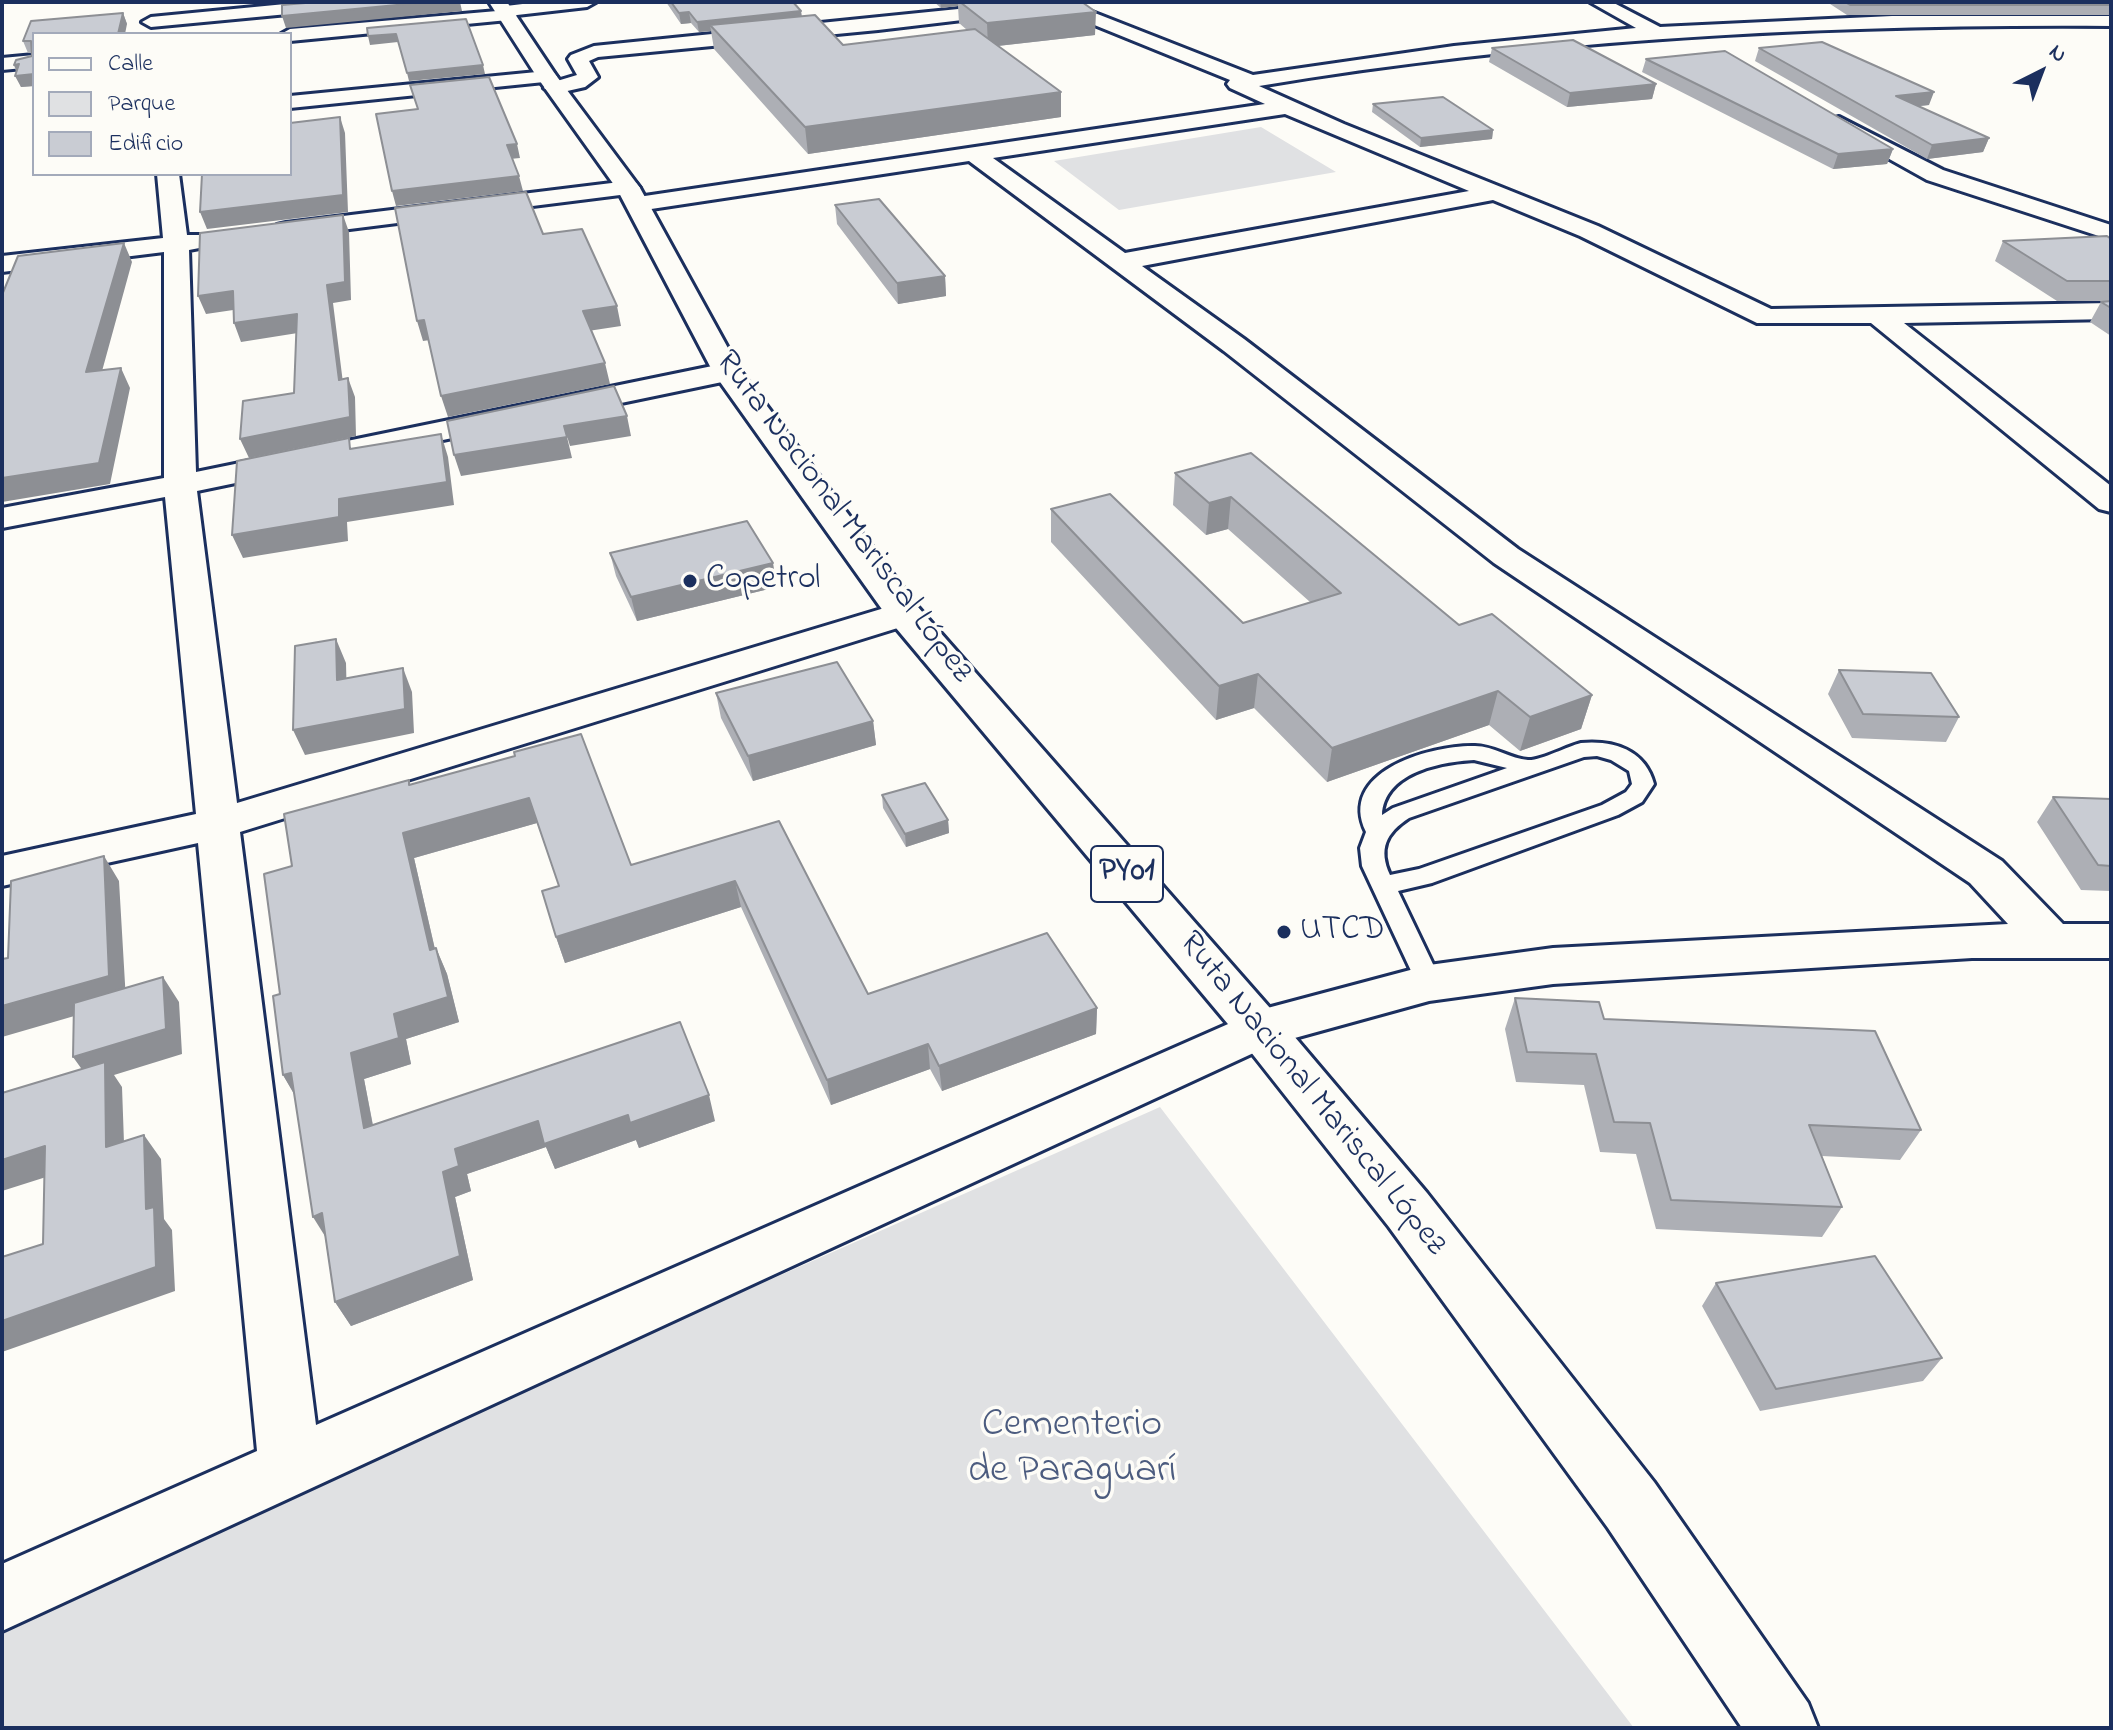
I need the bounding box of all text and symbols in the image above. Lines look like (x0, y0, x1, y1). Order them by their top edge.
legend (32, 32, 292, 176)
north arrow (2001, 32, 2081, 112)
text: N (2041, 37, 2073, 71)
text: Calle (108, 47, 153, 82)
text: Parque (108, 87, 175, 122)
text: Edificio (108, 127, 183, 162)
street label: Ruta Nacional Mariscal López (704, 344, 980, 692)
place label: Copetrol (706, 561, 820, 601)
marker: Copetrol (681, 572, 699, 590)
road number: PY01 (1091, 846, 1163, 902)
place label: UTCD (1300, 912, 1385, 952)
marker: UTCD (1275, 923, 1293, 941)
street label: Ruta Nacional Mariscal López (1168, 925, 1454, 1265)
park label: Cementerio de Paraguarí (968, 1403, 1176, 1497)

